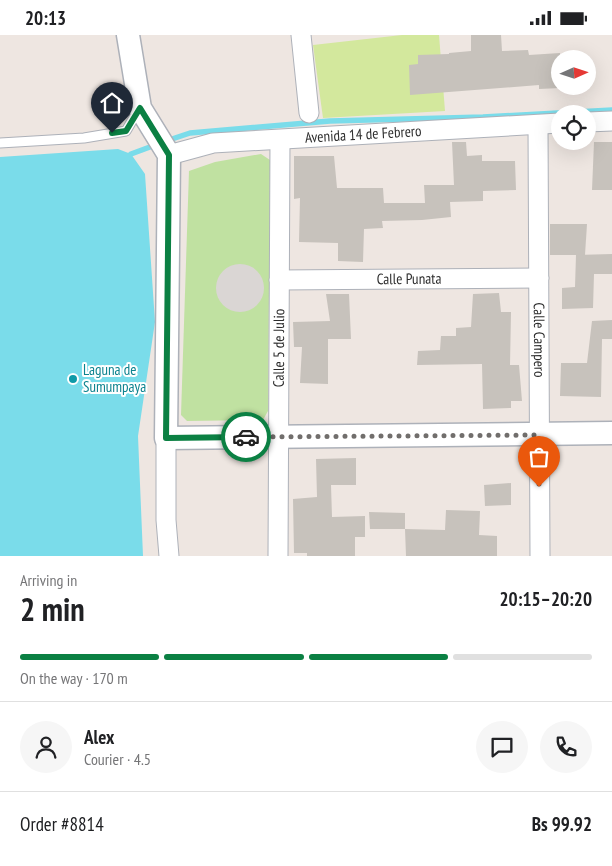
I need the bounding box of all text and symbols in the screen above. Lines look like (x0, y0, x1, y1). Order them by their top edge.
text: 20:13 (25, 6, 66, 30)
north arrow (551, 50, 596, 95)
map controls (551, 50, 596, 150)
pin (91, 82, 133, 133)
icon: home (98, 89, 126, 117)
button: locate (551, 105, 596, 150)
street label: Avenida 14 de Febrero (304, 121, 422, 147)
street label: Calle Punata (377, 269, 441, 288)
street label: Calle Campero (530, 302, 549, 377)
street label: Calle 5 de Julio (269, 309, 288, 387)
place label: Laguna de Sumumpaya (83, 360, 146, 396)
marker: Laguna de Sumumpaya (67, 373, 79, 385)
courier (221, 412, 271, 462)
icon: car (232, 423, 260, 451)
pin (518, 436, 560, 487)
icon: bag (525, 443, 553, 471)
text: Arriving in (20, 570, 77, 590)
text: 20:15–20:20 (499, 587, 592, 611)
text: 2 min (20, 588, 85, 630)
text: On the way · 170 m (20, 668, 128, 688)
button: person (20, 721, 72, 773)
button: chat (476, 721, 528, 773)
button: phone (540, 721, 592, 773)
text: Alex (84, 725, 114, 749)
text: Courier · 4.5 (84, 749, 151, 769)
text: Order #8814 (20, 812, 104, 836)
text: Bs 99.92 (532, 812, 592, 836)

